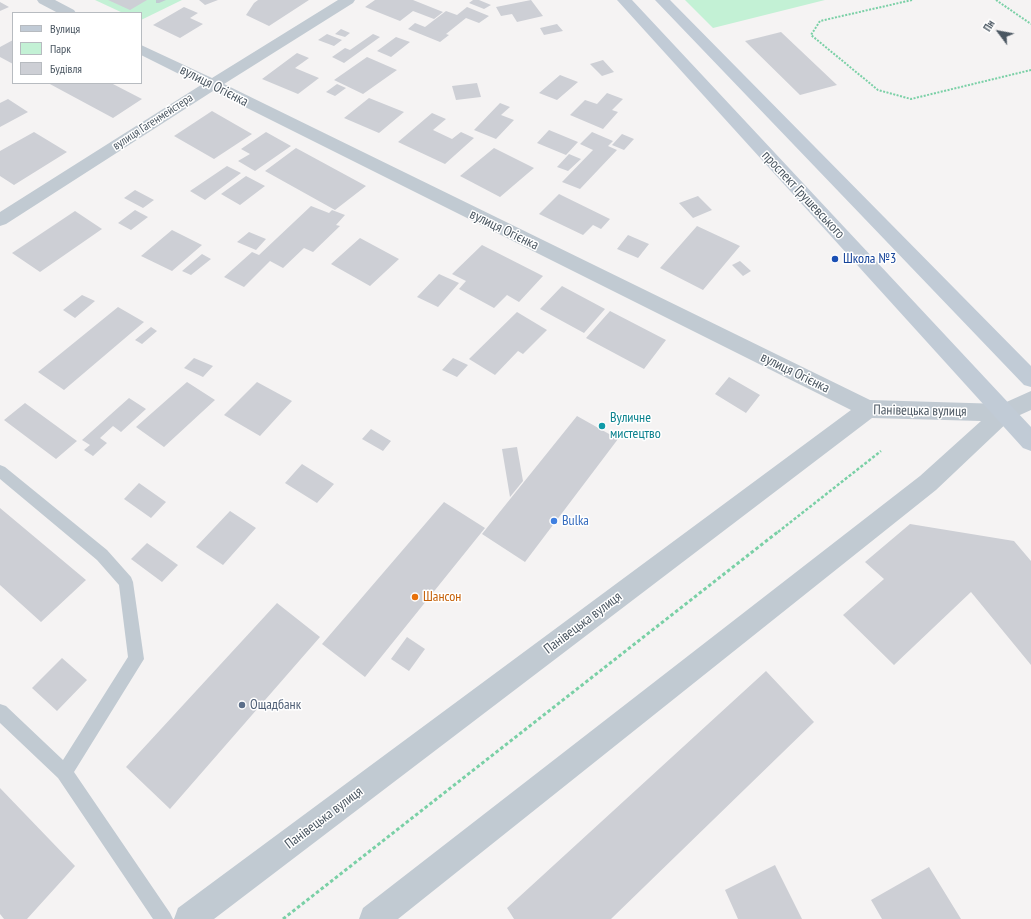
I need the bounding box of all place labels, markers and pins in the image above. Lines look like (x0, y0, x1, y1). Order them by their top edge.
place label: Школа №3 (843, 251, 896, 267)
marker: Школа №3 (830, 254, 840, 264)
place label: Вуличне мистецтво (610, 410, 661, 442)
marker: Вуличне мистецтво (597, 421, 607, 431)
place label: Bulka (562, 513, 589, 529)
marker: Bulka (549, 516, 559, 526)
place label: Шансон (423, 589, 461, 605)
marker: Шансон (410, 592, 420, 602)
place label: Ощадбанк (250, 697, 301, 713)
marker: Ощадбанк (237, 700, 247, 710)

